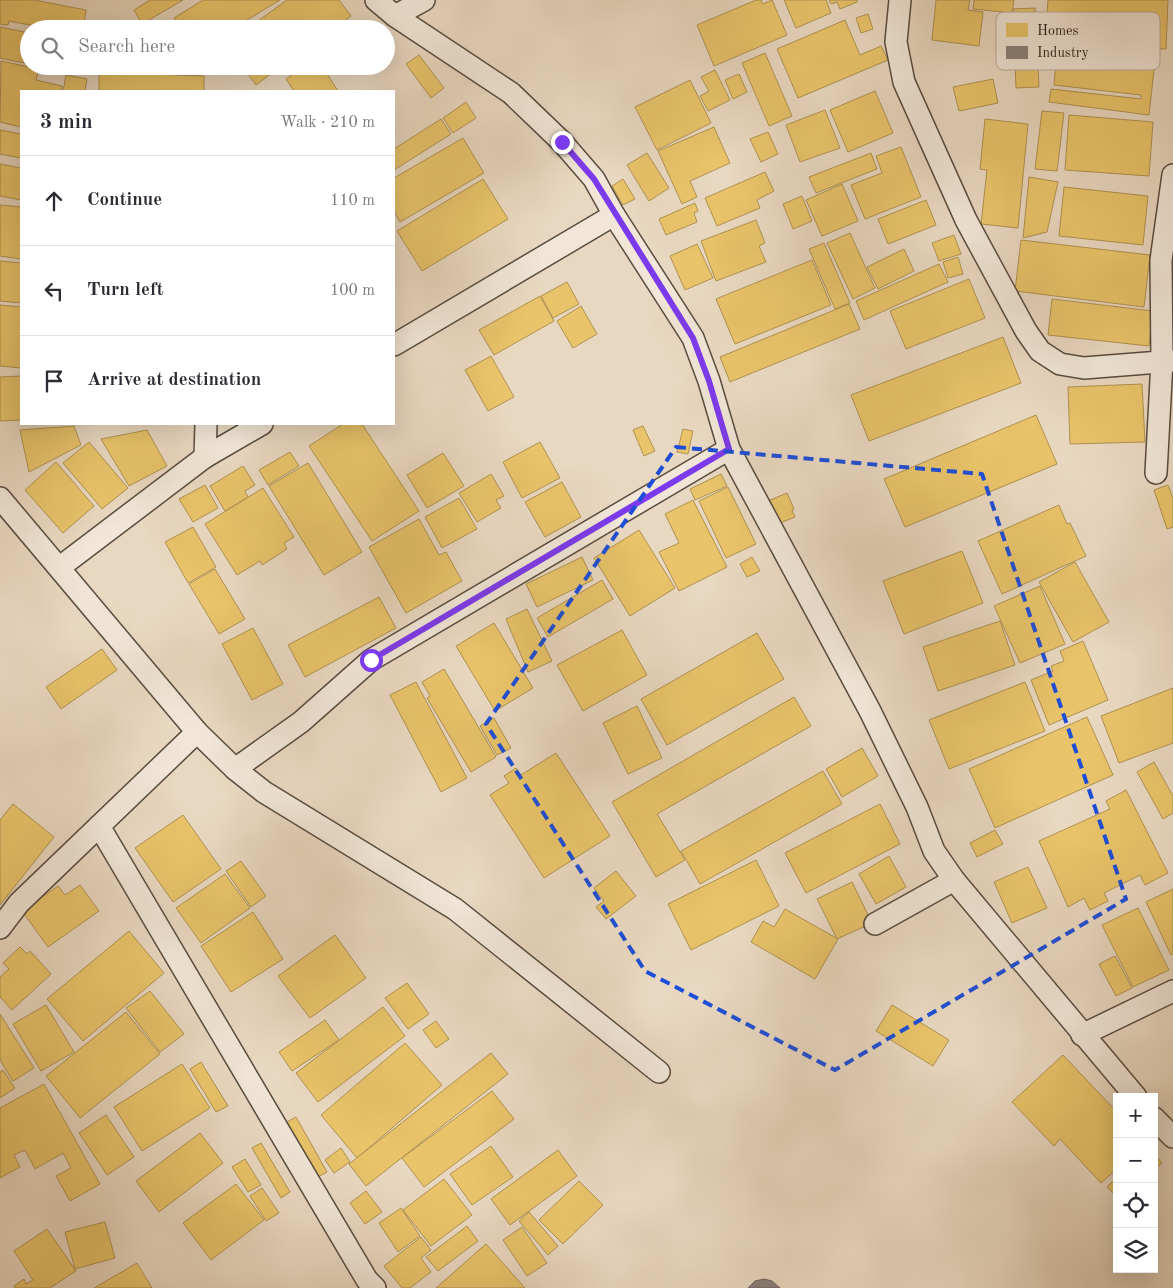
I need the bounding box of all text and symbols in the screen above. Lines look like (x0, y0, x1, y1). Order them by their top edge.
legend (996, 12, 1160, 70)
search box (20, 20, 395, 75)
text: Homes (1037, 24, 1079, 38)
icon: search (38, 34, 66, 62)
text: Search here (78, 38, 175, 57)
text: Industry (1037, 46, 1090, 60)
text: 3 min (40, 112, 93, 133)
text: Walk · 210 m (280, 115, 375, 131)
route end (551, 131, 574, 154)
icon: ahead (40, 187, 68, 215)
text: Continue (87, 191, 162, 210)
text: 110 m (330, 193, 375, 209)
icon: left (40, 277, 68, 305)
text: Turn left (87, 281, 164, 300)
text: 100 m (330, 283, 375, 299)
icon: arrive (40, 367, 68, 395)
text: Arrive at destination (87, 371, 261, 390)
route start (360, 649, 383, 672)
map controls (1113, 1093, 1158, 1273)
button: + (1113, 1093, 1158, 1138)
button: − (1113, 1138, 1158, 1183)
button: locate (1113, 1183, 1158, 1228)
button: layers (1113, 1228, 1158, 1273)

